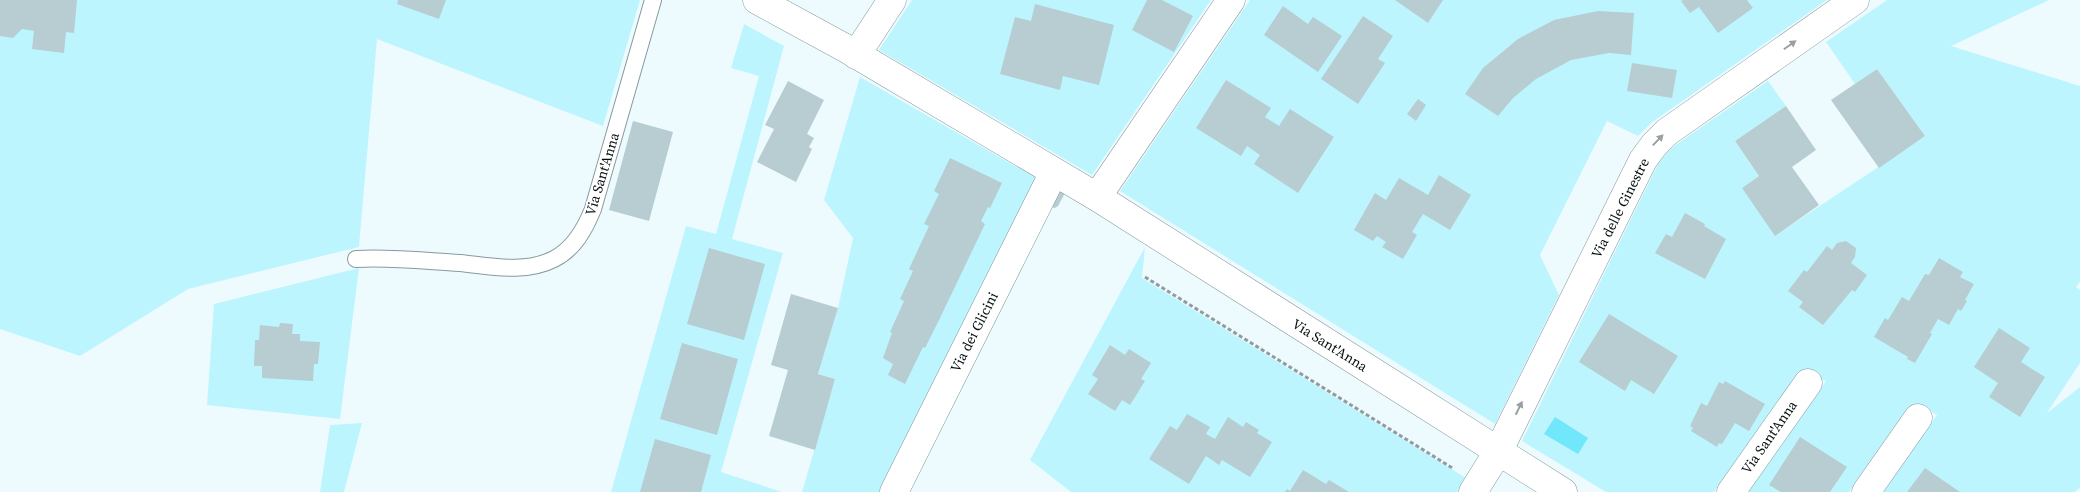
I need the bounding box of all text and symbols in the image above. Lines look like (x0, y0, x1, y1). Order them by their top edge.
one-way arrow (1783, 40, 1797, 50)
street label: Via Sant'Anna (580, 129, 624, 218)
one-way arrow (1652, 135, 1664, 147)
street label: Via delle Ginestre (1586, 154, 1654, 262)
street label: Via dei Glicini (945, 288, 1003, 376)
street label: Via Sant'Anna (1288, 314, 1372, 377)
street label: Via Sant'Anna (1736, 395, 1802, 478)
one-way arrow (1515, 401, 1523, 416)

